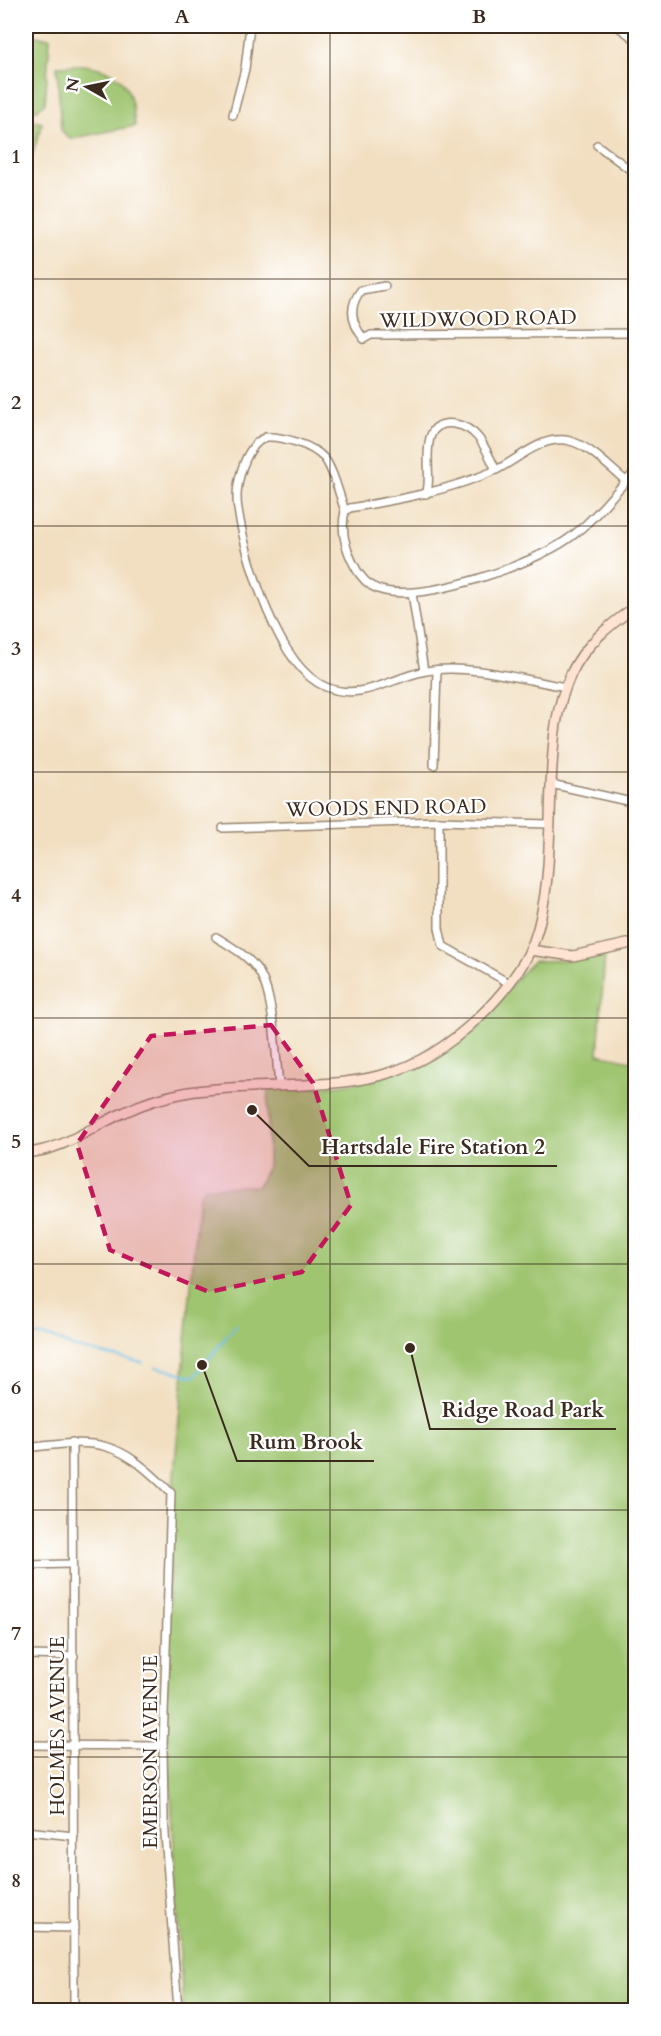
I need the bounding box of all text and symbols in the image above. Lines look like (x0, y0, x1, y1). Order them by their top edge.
text: A (174, 3, 190, 30)
text: B (472, 3, 486, 30)
north arrow (57, 57, 117, 117)
text: N (61, 76, 85, 93)
text: 1 (11, 143, 21, 170)
street label: WILDWOOD ROAD (378, 304, 577, 334)
text: 2 (11, 389, 21, 416)
text: 3 (11, 635, 21, 662)
street label: WOODS END ROAD (284, 793, 487, 823)
text: 4 (11, 882, 21, 909)
callout: Hartsdale Fire Station 2 (309, 1127, 557, 1166)
text: 5 (11, 1128, 21, 1155)
text: Hartsdale Fire Station 2 (321, 1133, 545, 1162)
text: 6 (11, 1374, 21, 1401)
callout: Ridge Road Park (430, 1390, 616, 1429)
text: Ridge Road Park (442, 1396, 604, 1425)
callout: Rum Brook (237, 1422, 374, 1461)
text: Rum Brook (249, 1428, 363, 1457)
text: 7 (11, 1620, 21, 1647)
street label: HOLMES AVENUE (44, 1636, 71, 1816)
street label: EMERSON AVENUE (137, 1655, 164, 1849)
text: 8 (11, 1867, 21, 1894)

